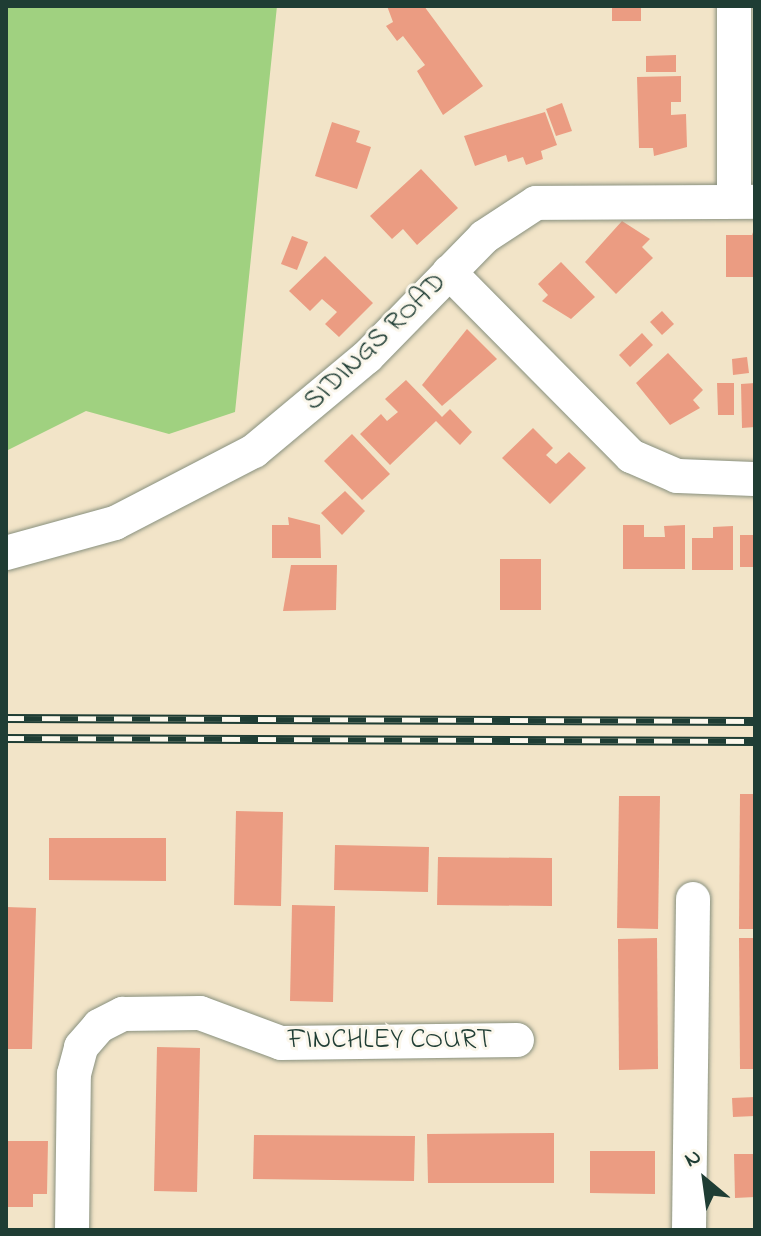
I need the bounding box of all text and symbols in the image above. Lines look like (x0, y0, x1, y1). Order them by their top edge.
street label: SIDINGS ROAD (298, 267, 454, 419)
street label: FINCHLEY COURT (288, 1024, 492, 1058)
north arrow (665, 1140, 745, 1220)
text: N (679, 1141, 708, 1177)

